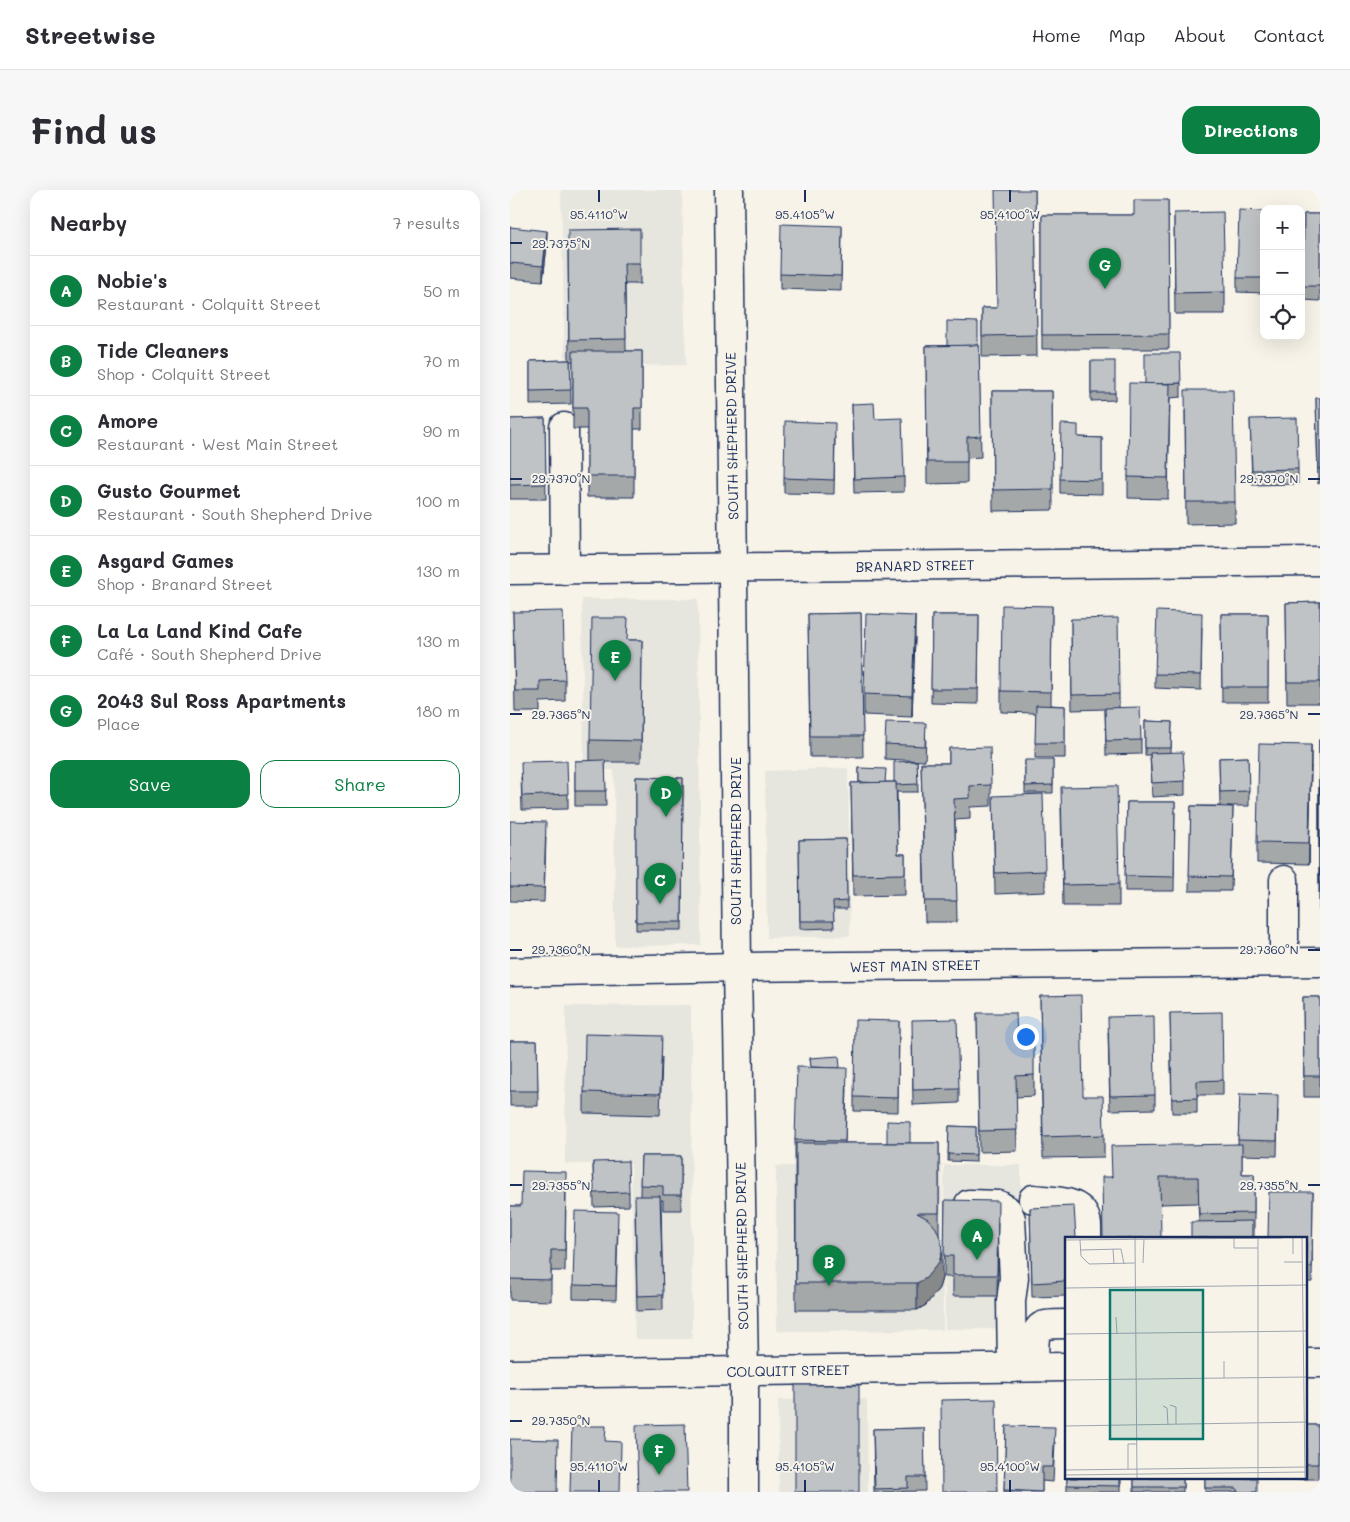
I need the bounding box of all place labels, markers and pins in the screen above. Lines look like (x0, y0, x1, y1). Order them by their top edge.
pin: G (1089, 248, 1121, 289)
pin: E (599, 640, 631, 681)
pin: D (650, 776, 682, 817)
pin: C (644, 863, 676, 904)
pin: A (961, 1219, 993, 1260)
pin: B (813, 1245, 845, 1286)
pin: F (643, 1434, 675, 1475)

